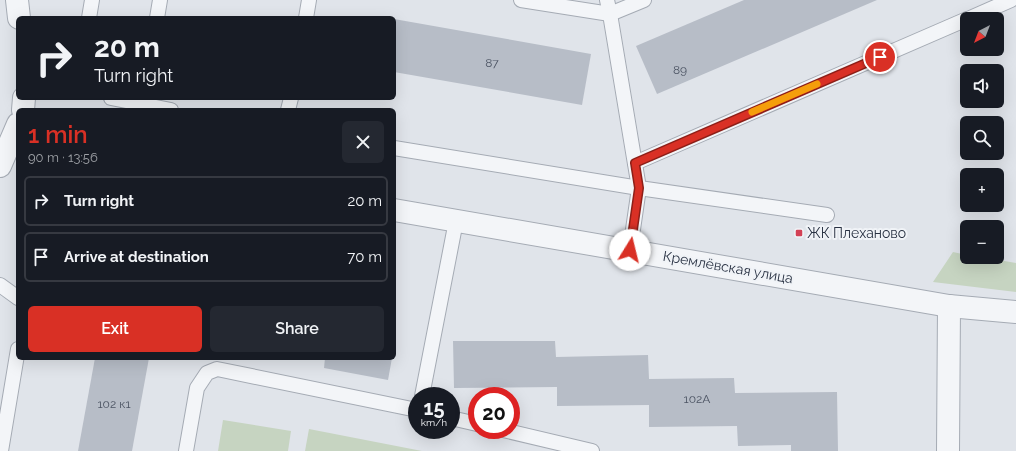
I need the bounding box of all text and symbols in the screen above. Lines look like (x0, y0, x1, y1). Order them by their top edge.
north arrow (960, 12, 1004, 56)
map controls (960, 12, 1004, 264)
text: 20 m (94, 31, 160, 64)
icon: right (28, 32, 80, 84)
pin (863, 40, 897, 74)
icon: arrive (869, 46, 891, 68)
house number: 87 (485, 56, 499, 70)
house number: 89 (673, 63, 687, 77)
button: sound (960, 64, 1004, 108)
text: Turn right (94, 65, 173, 86)
button: search (960, 116, 1004, 160)
text: 1 min (28, 120, 88, 149)
button: close (342, 121, 384, 163)
text: 90 m · 13:56 (28, 150, 98, 165)
button: + (960, 168, 1004, 212)
icon: right (30, 190, 52, 212)
text: Turn right (64, 192, 134, 210)
text: 20 m (347, 192, 382, 210)
button: − (960, 220, 1004, 264)
place label: ЖК Плеханово (807, 225, 906, 241)
marker: ЖК Плеханово (794, 228, 804, 238)
position arrow (609, 229, 651, 271)
icon: arrive (30, 246, 52, 268)
text: Arrive at destination (64, 248, 209, 266)
text: 70 m (347, 248, 382, 266)
street label: Кремлёвская улица (662, 248, 794, 286)
button: Exit (28, 306, 202, 352)
button: Share (210, 306, 384, 352)
speed limit sign: 20 (468, 387, 520, 439)
house number: 102А (684, 392, 710, 406)
text: 15 (424, 396, 444, 420)
house number: 102 к1 (97, 397, 131, 411)
text: km/h (421, 417, 447, 428)

